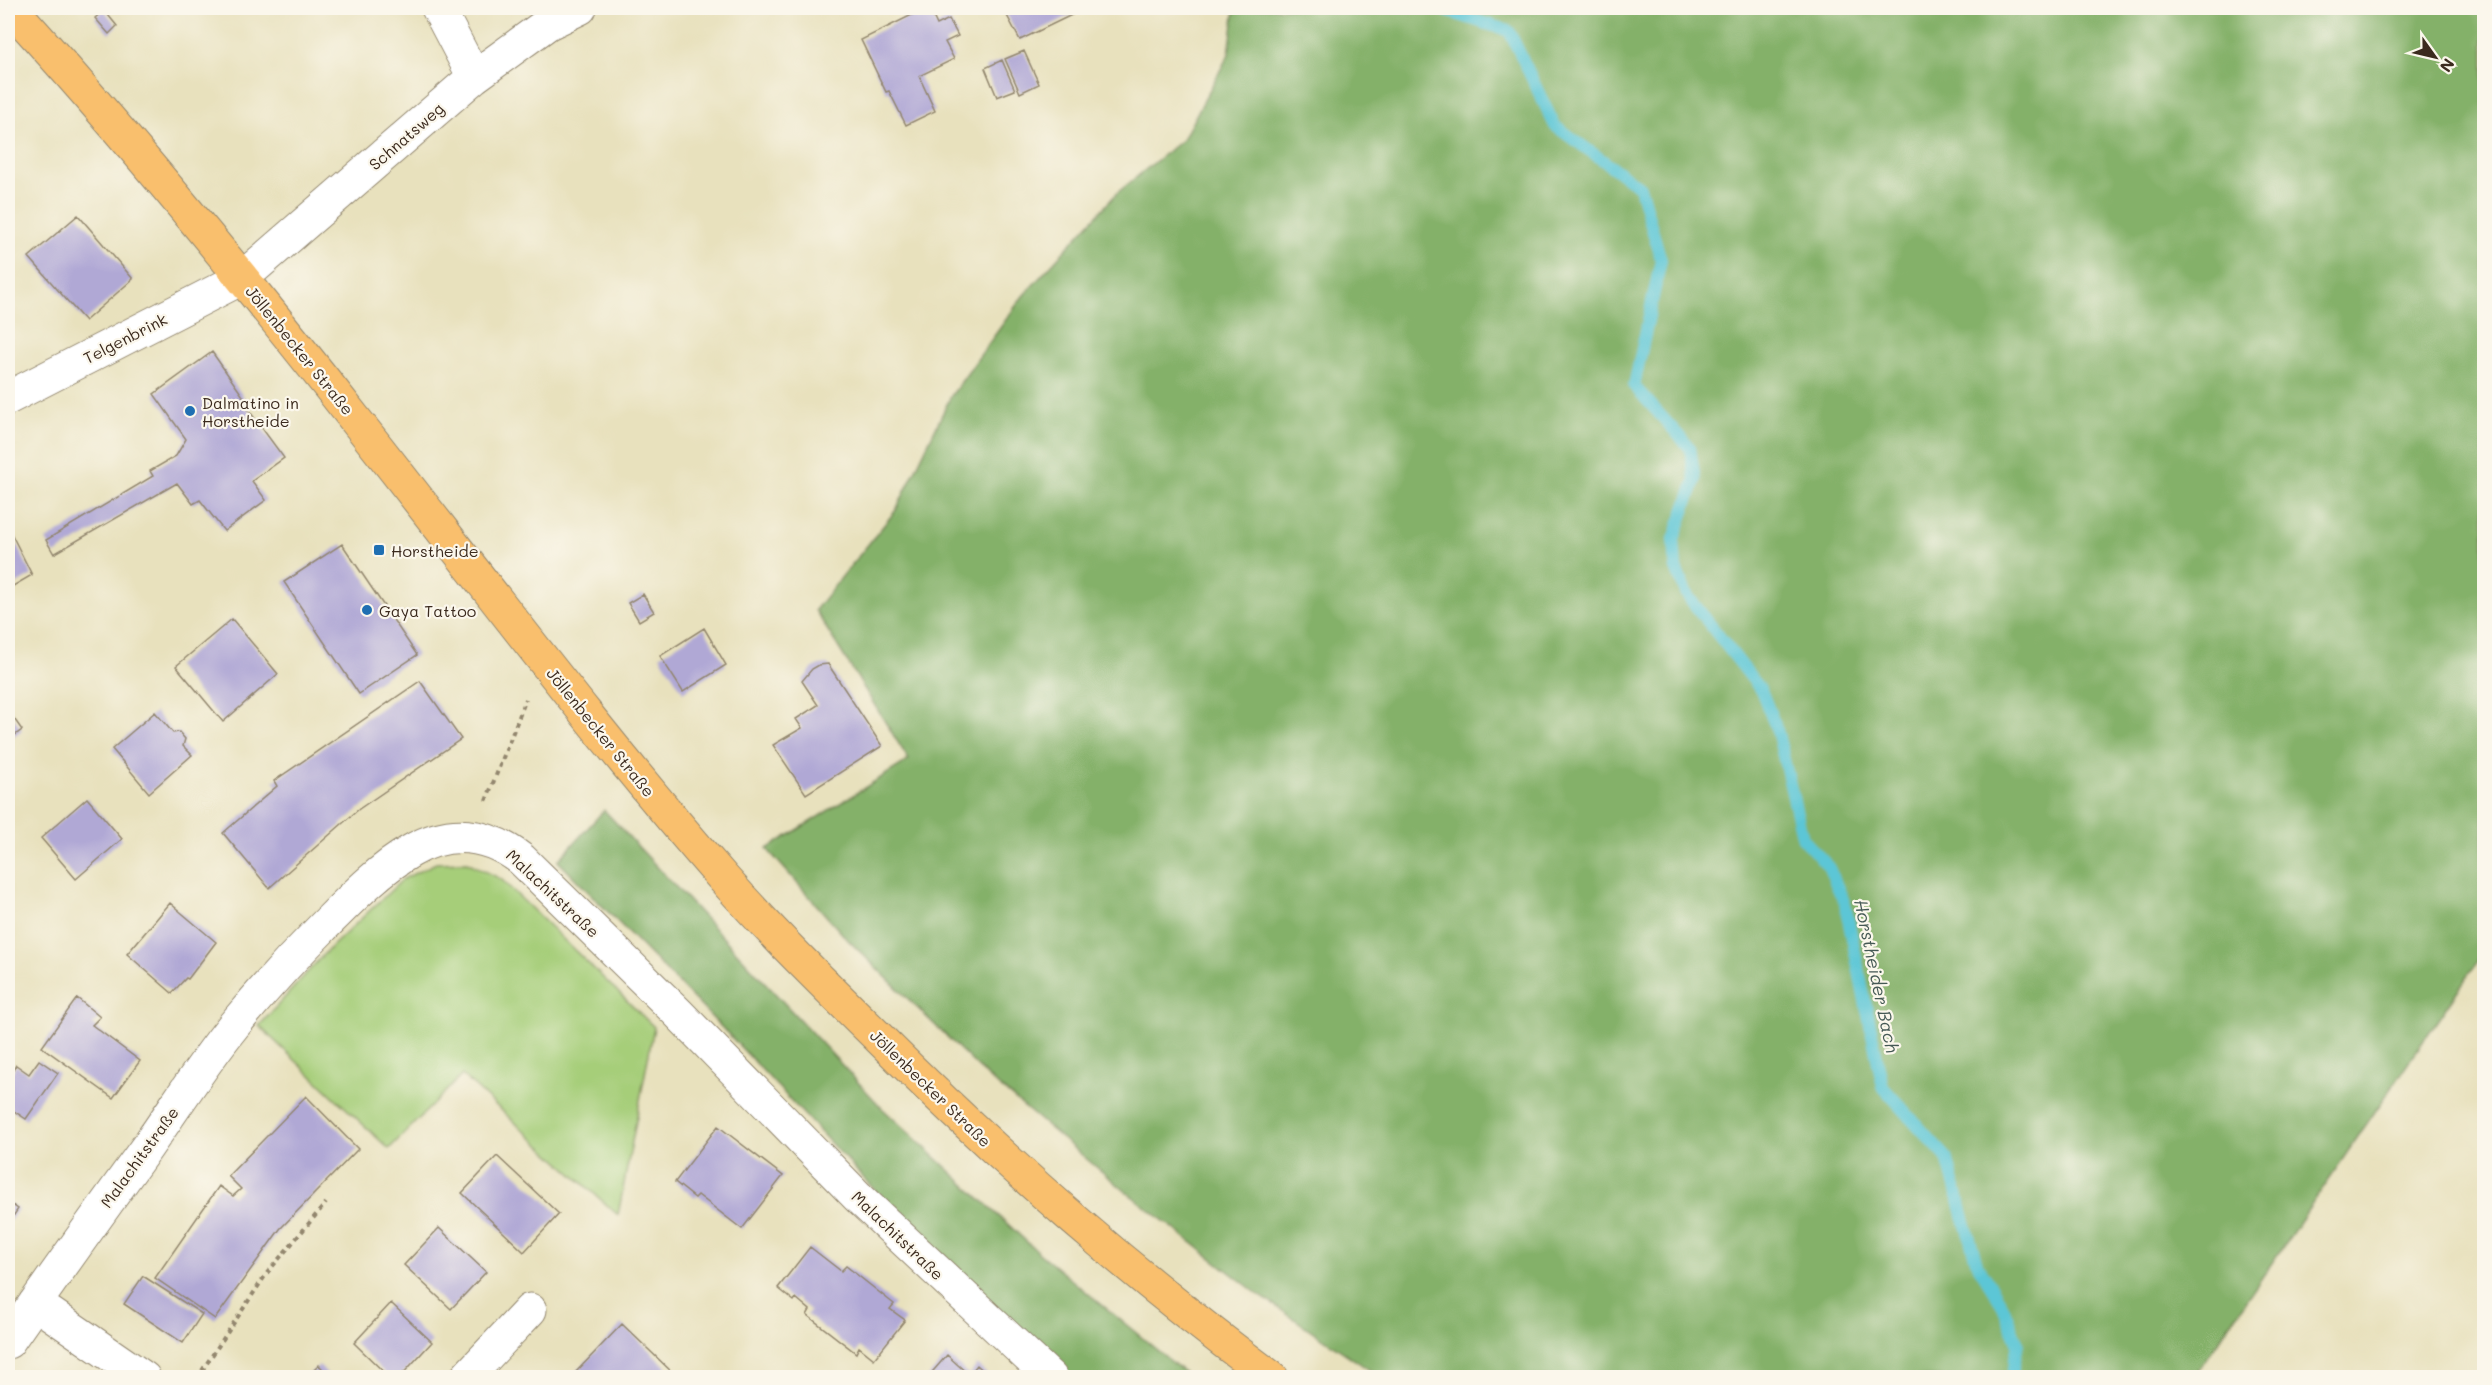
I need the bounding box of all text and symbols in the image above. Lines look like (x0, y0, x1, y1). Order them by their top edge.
north arrow (2405, 27, 2465, 87)
text: N (2436, 55, 2460, 77)
street label: Schnatsweg (364, 98, 448, 174)
street label: Jöllenbecker Straße (241, 281, 359, 419)
street label: Telgenbrink (80, 308, 170, 368)
place label: Dalmatino in Horstheide (202, 392, 299, 431)
marker: Dalmatino in Horstheide (183, 404, 197, 418)
place label: Horstheide (391, 540, 479, 561)
marker: Horstheide (372, 543, 386, 557)
place label: Gaya Tattoo (379, 600, 476, 621)
marker: Gaya Tattoo (360, 603, 374, 617)
street label: Jöllenbecker Straße (542, 663, 660, 801)
street label: Malachitstraße (502, 844, 604, 942)
water label: Horstheider Bach (1849, 897, 1905, 1055)
street label: Jöllenbecker Straße (866, 1025, 996, 1151)
street label: Malachitstraße (95, 1102, 183, 1212)
street label: Malachitstraße (848, 1186, 948, 1284)

